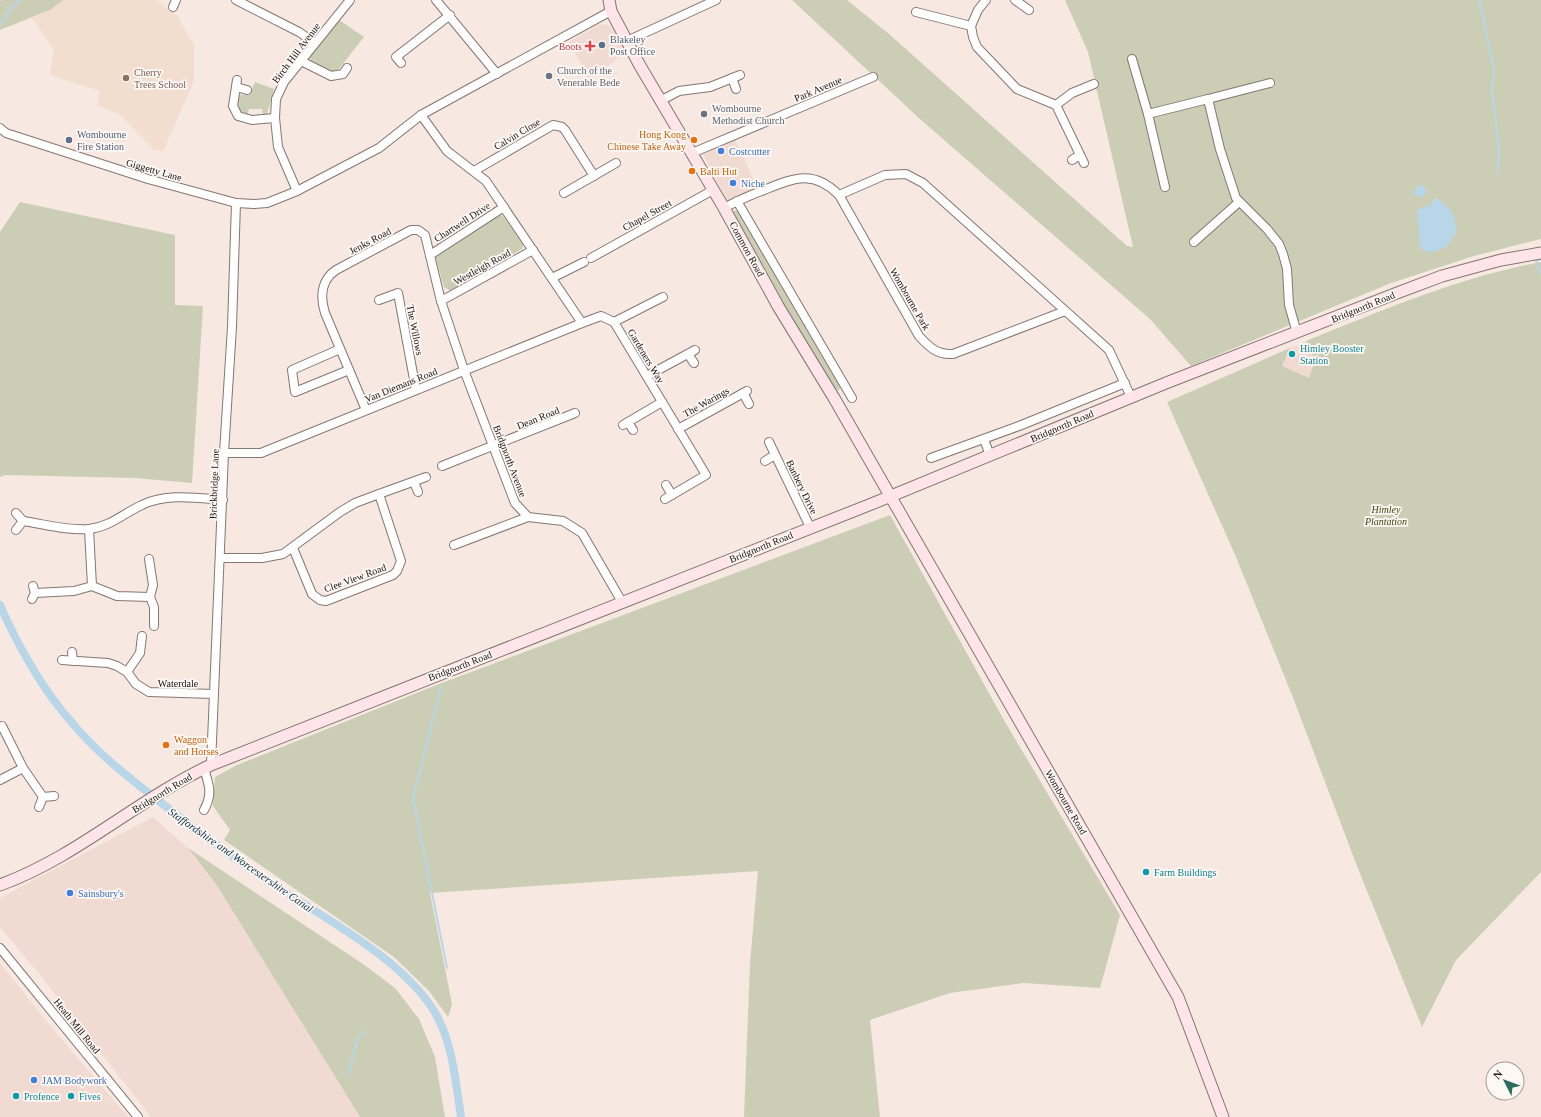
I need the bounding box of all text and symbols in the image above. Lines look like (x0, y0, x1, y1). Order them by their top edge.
street label: Birch Hill Avenue (270, 20, 323, 85)
place label: Blakeley Post Office (610, 34, 656, 57)
marker: Blakeley Post Office (597, 40, 607, 50)
place label: Boots (559, 41, 582, 52)
marker: Boots (585, 41, 595, 51)
place label: Church of the Venerable Bede (557, 65, 621, 88)
place label: Cherry Trees School (134, 67, 186, 90)
marker: Church of the Venerable Bede (544, 71, 554, 81)
marker: Cherry Trees School (121, 73, 131, 83)
street label: Park Avenue (793, 74, 844, 104)
place label: Wombourne Methodist Church (712, 103, 785, 126)
marker: Wombourne Methodist Church (699, 109, 709, 119)
street label: Calvin Close (492, 116, 543, 152)
place label: Wombourne Fire Station (77, 129, 127, 152)
place label: Hong Kong Chinese Take Away (607, 129, 686, 152)
marker: Wombourne Fire Station (64, 135, 74, 145)
marker: Hong Kong Chinese Take Away (689, 135, 699, 145)
marker: Costcutter (716, 146, 726, 156)
place label: Costcutter (729, 146, 771, 157)
street label: Giggetty Lane (125, 157, 184, 183)
marker: Balti Hut (687, 166, 697, 176)
place label: Balti Hut (700, 166, 737, 177)
marker: Niche (728, 178, 738, 188)
place label: Niche (741, 178, 765, 189)
street label: Chapel Street (621, 197, 674, 233)
street label: Chartwell Drive (432, 199, 493, 244)
street label: Common Road (727, 220, 767, 278)
street label: Jenks Road (347, 225, 393, 257)
street label: Westleigh Road (452, 247, 512, 287)
street label: Wombourne Park (888, 266, 932, 332)
street label: Bridgnorth Road (1330, 289, 1396, 325)
street label: The Willows (405, 304, 425, 356)
street label: Gardeners Way (625, 327, 667, 385)
place label: Himley Booster Station (1300, 343, 1364, 366)
marker: Himley Booster Station (1287, 349, 1297, 359)
street label: Van Diemans Road (363, 365, 439, 405)
street label: The Warings (681, 385, 731, 419)
street label: Dean Road (515, 405, 561, 431)
street label: Bridgnorth Road (1029, 408, 1095, 444)
street label: Bridgnorth Avenue (491, 423, 529, 499)
street label: Brickbridge Lane (207, 448, 221, 519)
street label: Banbery Drive (784, 458, 820, 516)
park label: Himley Plantation (1364, 504, 1407, 527)
street label: Bridgnorth Road (728, 529, 794, 565)
street label: Clee View Road (322, 562, 388, 594)
street label: Bridgnorth Road (427, 649, 493, 683)
street label: Waterdale (158, 678, 199, 689)
place label: Waggon and Horses (174, 734, 219, 757)
marker: Waggon and Horses (161, 740, 171, 750)
street label: Wombourne Road (1043, 768, 1089, 836)
street label: Bridgnorth Road (130, 771, 194, 815)
water label: Staffordshire and Worcestershire Canal (166, 805, 316, 915)
marker: Farm Buildings (1141, 867, 1151, 877)
place label: Farm Buildings (1154, 867, 1217, 878)
marker: Sainsbury's (65, 888, 75, 898)
place label: Sainsbury's (78, 888, 124, 899)
street label: Heath Mill Road (52, 996, 102, 1056)
north arrow (1485, 1061, 1525, 1101)
text: N (1490, 1067, 1505, 1081)
marker: JAM Bodywork (29, 1075, 39, 1085)
place label: JAM Bodywork (42, 1075, 107, 1086)
marker: Profence (11, 1091, 21, 1101)
place label: Profence (24, 1091, 60, 1102)
marker: Fives (66, 1091, 76, 1101)
place label: Fives (79, 1091, 101, 1102)

